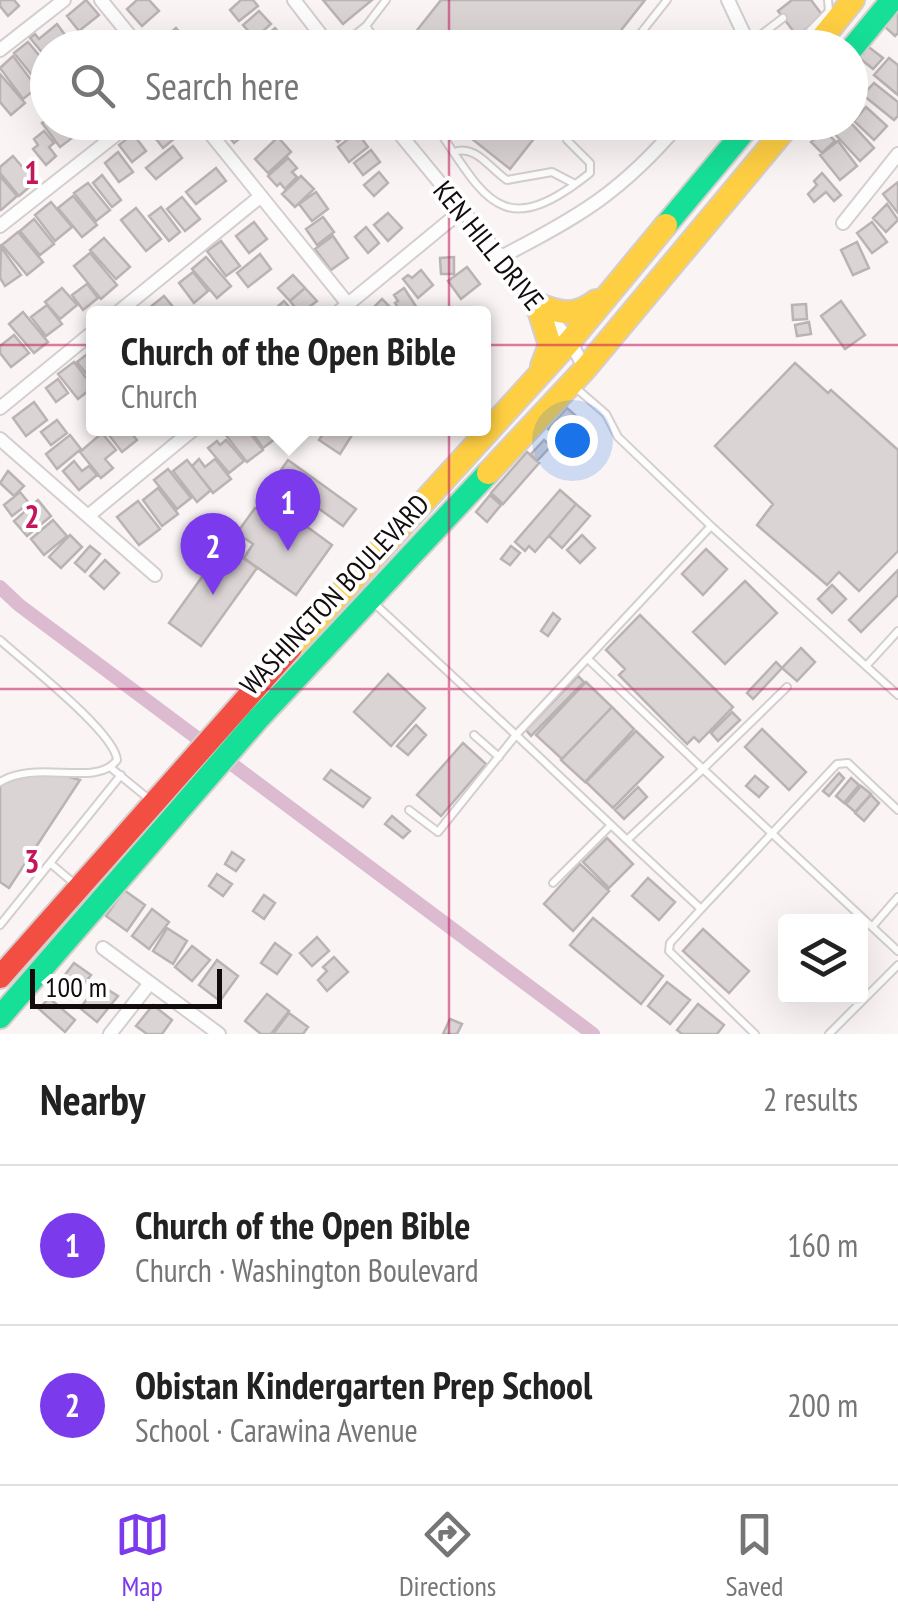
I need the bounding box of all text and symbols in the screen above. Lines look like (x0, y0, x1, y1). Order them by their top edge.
search box (30, 30, 868, 140)
icon: search (65, 58, 120, 113)
text: Search here (145, 61, 299, 110)
text: 1 (24, 151, 40, 193)
street label: KEN HILL DRIVE (425, 173, 553, 317)
popup (86, 306, 491, 436)
text: Church of the Open Bible (121, 326, 456, 375)
text: Church (121, 375, 198, 417)
your location (547, 415, 598, 466)
pin: 1 (256, 468, 320, 551)
street label: WASHINGTON BOULEVARD (231, 486, 437, 702)
text: 2 (24, 495, 40, 537)
pin: 2 (180, 512, 246, 595)
text: 3 (24, 840, 40, 882)
map controls (778, 914, 868, 1004)
button: layers (778, 914, 868, 1004)
scale bar (30, 964, 222, 1008)
text: 100 m (45, 968, 107, 1005)
text: Nearby (40, 1072, 145, 1127)
text: 2 results (763, 1078, 858, 1120)
text: Church of the Open Bible (135, 1200, 470, 1249)
text: 1 (65, 1224, 80, 1266)
text: 160 m (787, 1224, 858, 1266)
text: Church · Washington Boulevard (135, 1249, 479, 1291)
text: Obistan Kindergarten Prep School (135, 1360, 592, 1409)
text: 2 (65, 1384, 80, 1426)
text: 200 m (787, 1384, 858, 1426)
text: School · Carawina Avenue (135, 1409, 418, 1451)
tab: Map (115, 1507, 170, 1604)
tab: Directions (399, 1507, 496, 1604)
tab: Saved (726, 1507, 783, 1604)

